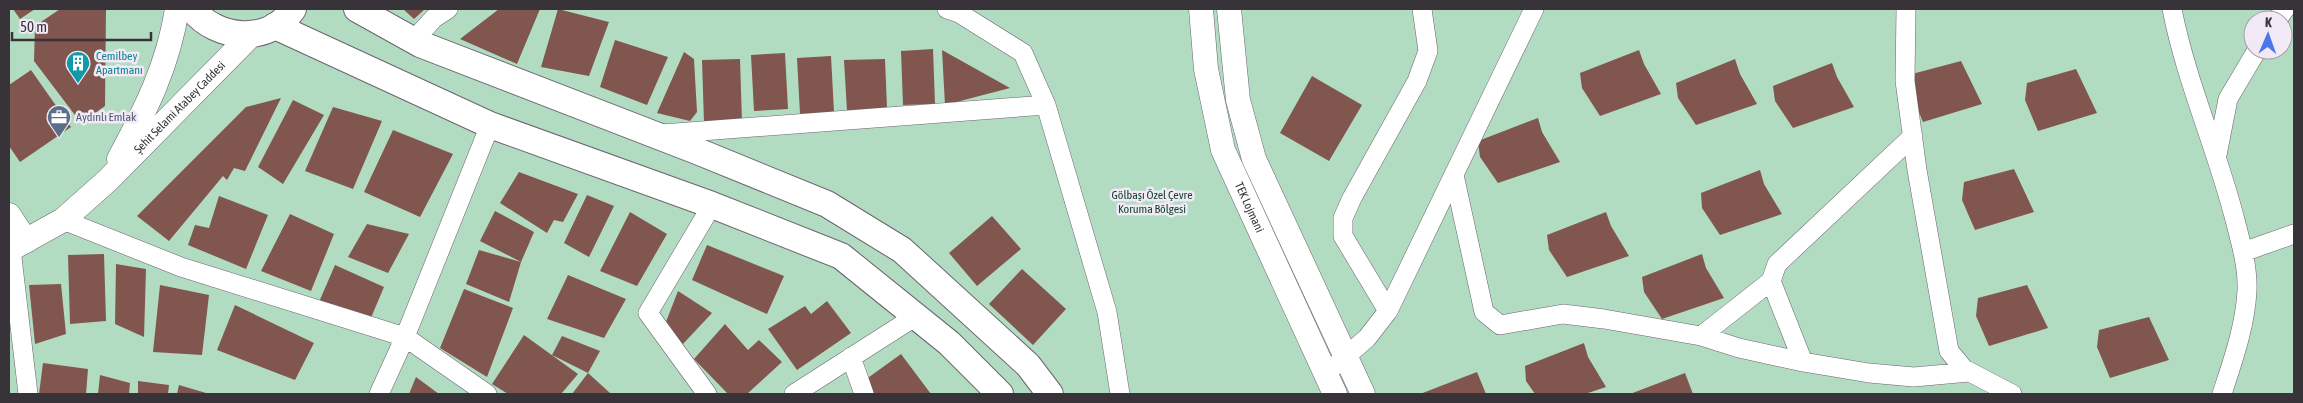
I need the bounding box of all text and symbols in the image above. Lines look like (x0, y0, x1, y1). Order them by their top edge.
scale bar (12, 10, 151, 42)
north arrow (2243, 10, 2293, 60)
text: K (2265, 14, 2272, 30)
text: 50 m (20, 18, 47, 35)
place label: Cemilbey Apartmanı (96, 49, 143, 77)
building icon: Cemilbey Apartmanı (65, 50, 91, 84)
street label: Şehit Selami Atabey Caddesi (131, 58, 228, 156)
office icon: Aydınlı Emlak (46, 104, 72, 138)
place label: Aydınlı Emlak (76, 110, 137, 124)
street label: TEK Lojmani (1232, 180, 1267, 235)
park label: Gölbaşı Özel Çevre Koruma Bölgesi (1111, 188, 1193, 216)

